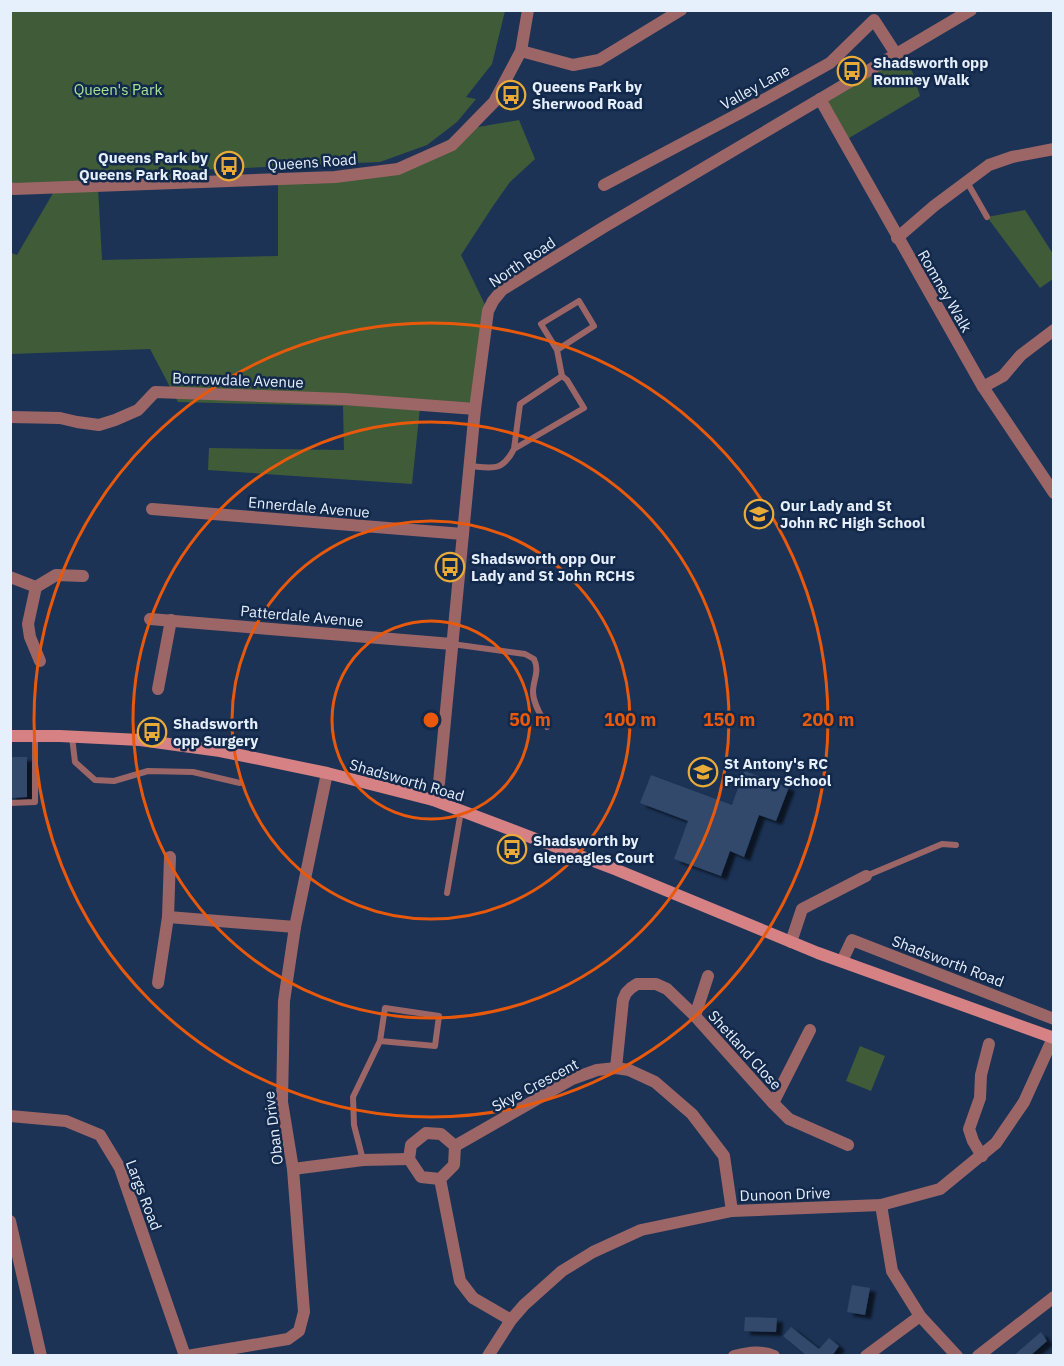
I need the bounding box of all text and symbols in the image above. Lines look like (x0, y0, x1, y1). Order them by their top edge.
place label: Shadsworth opp Romney Walk (873, 53, 988, 89)
bus stop icon: Shadsworth opp Romney Walk (836, 55, 868, 87)
street label: Valley Lane (717, 60, 793, 114)
place label: Queens Park by Sherwood Road (532, 77, 643, 113)
bus stop icon: Queens Park by Sherwood Road (495, 79, 527, 111)
park label: Queen's Park (74, 80, 162, 99)
place label: Queens Park by Queens Park Road (79, 148, 208, 184)
street label: Queens Road (267, 149, 357, 175)
bus stop icon: Queens Park by Queens Park Road (213, 150, 245, 182)
street label: North Road (485, 233, 559, 291)
street label: Romney Walk (914, 247, 976, 336)
street label: Borrowdale Avenue (172, 368, 304, 392)
street label: Ennerdale Avenue (247, 492, 371, 522)
place label: Our Lady and St John RC High School (780, 496, 925, 532)
school or university icon: Our Lady and St John RC High School (743, 498, 775, 530)
place label: Shadsworth opp Our Lady and St John RCHS (471, 549, 635, 585)
bus stop icon: Shadsworth opp Our Lady and St John RCHS (434, 551, 466, 583)
street label: Patterdale Avenue (240, 601, 364, 631)
text: 50 m (509, 708, 551, 731)
text: 100 m (604, 708, 656, 731)
text: 150 m (703, 708, 755, 731)
text: 200 m (802, 708, 854, 731)
centre of rings (421, 710, 441, 730)
place label: Shadsworth opp Surgery (173, 714, 258, 750)
bus stop icon: Shadsworth opp Surgery (136, 716, 168, 748)
place label: St Antony's RC Primary School (724, 754, 832, 790)
street label: Shadsworth Road (348, 755, 466, 805)
school or university icon: St Antony's RC Primary School (687, 756, 719, 788)
place label: Shadsworth by Gleneagles Court (533, 831, 654, 867)
bus stop icon: Shadsworth by Gleneagles Court (496, 833, 528, 865)
street label: Shadsworth Road (889, 931, 1007, 991)
street label: Shetland Close (704, 1006, 786, 1094)
street label: Skye Crescent (488, 1054, 582, 1116)
street label: Oban Drive (259, 1090, 287, 1166)
street label: Largs Road (122, 1157, 166, 1233)
street label: Dunoon Drive (739, 1183, 831, 1205)

